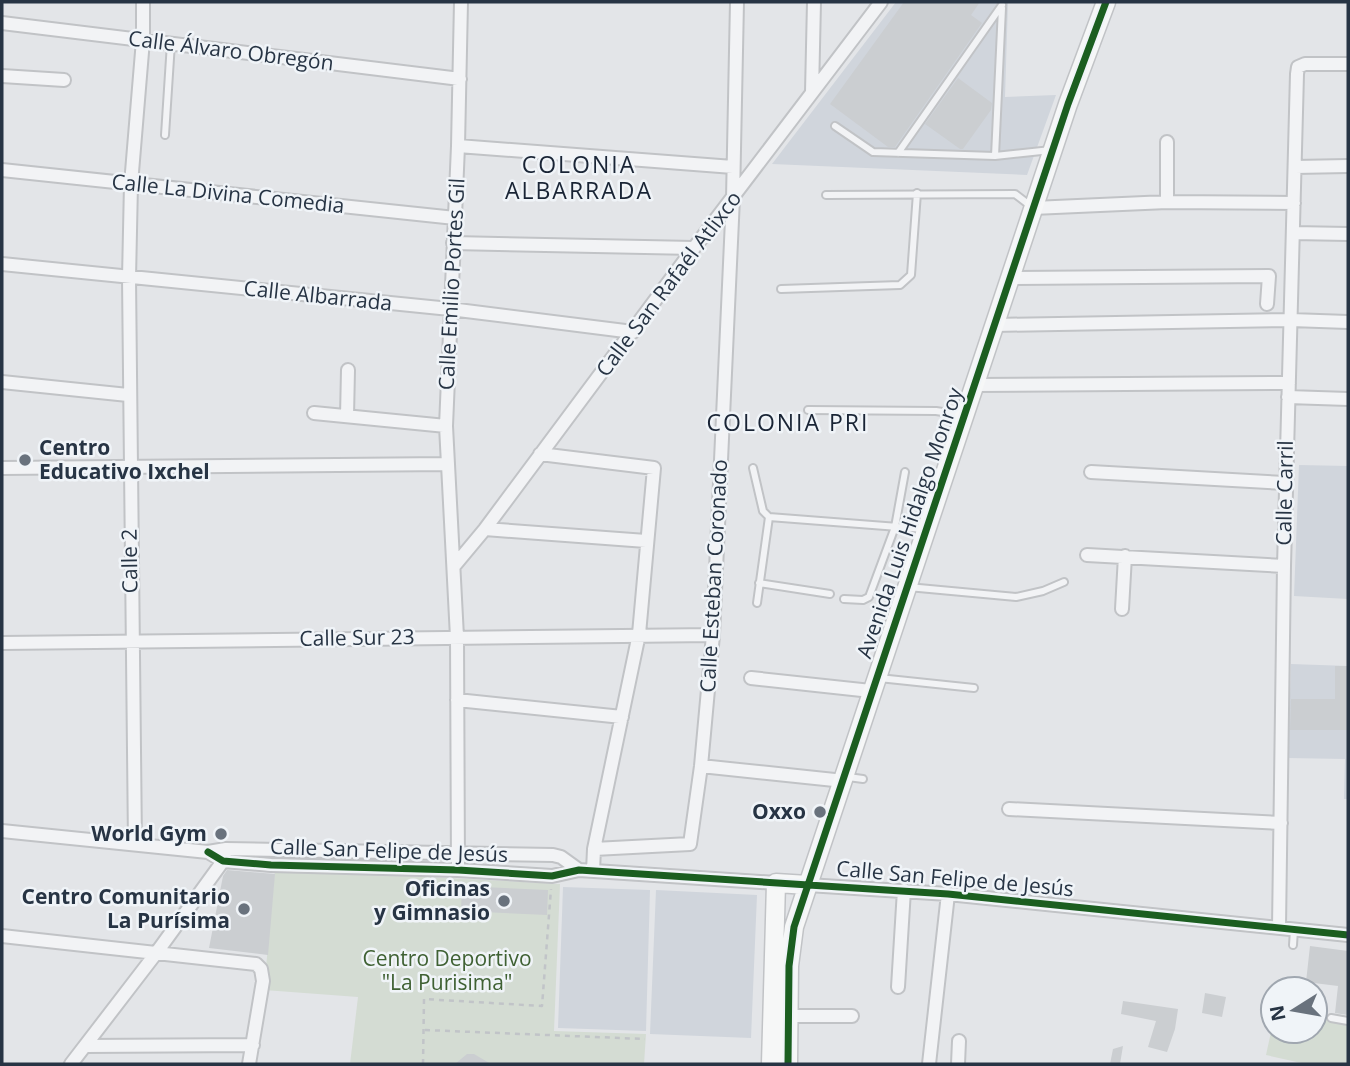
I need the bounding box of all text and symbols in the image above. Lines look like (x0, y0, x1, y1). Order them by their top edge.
street label: Calle Álvaro Obregón (127, 24, 335, 76)
district label: COLONIA ALBARRADA (505, 148, 653, 206)
street label: Calle La Divina Comedia (110, 167, 346, 219)
street label: Calle Emilio Portes Gil (431, 177, 471, 391)
street label: Calle San Rafaél Atlixco (589, 185, 747, 382)
street label: Calle Albarrada (242, 273, 394, 317)
street label: Avenida Luis Hidalgo Monroy (849, 383, 969, 662)
district label: COLONIA PRI (707, 406, 870, 438)
place label: Centro Educativo Ixchel (39, 433, 210, 485)
street label: Calle Carril (1269, 440, 1299, 546)
marker: Centro Educativo Ixchel (17, 452, 33, 468)
street label: Calle Esteban Coronado (693, 459, 733, 693)
street label: Calle 2 (114, 528, 144, 594)
street label: Calle Sur 23 (299, 622, 415, 652)
place label: Oxxo (752, 797, 806, 825)
marker: Oxxo (812, 804, 828, 820)
place label: World Gym (91, 819, 207, 847)
marker: World Gym (213, 826, 229, 842)
street label: Calle San Felipe de Jesús (270, 832, 508, 868)
street label: Calle San Felipe de Jesús (835, 854, 1075, 902)
place label: Oficinas y Gimnasio (374, 874, 490, 926)
place label: Centro Comunitario La Purísima (22, 882, 230, 934)
marker: Oficinas y Gimnasio (496, 893, 512, 909)
marker: Centro Comunitario La Purísima (236, 901, 252, 917)
park label: Centro Deportivo "La Purisima" (362, 944, 532, 996)
north arrow (1259, 975, 1329, 1045)
text: N (1263, 1003, 1292, 1023)

